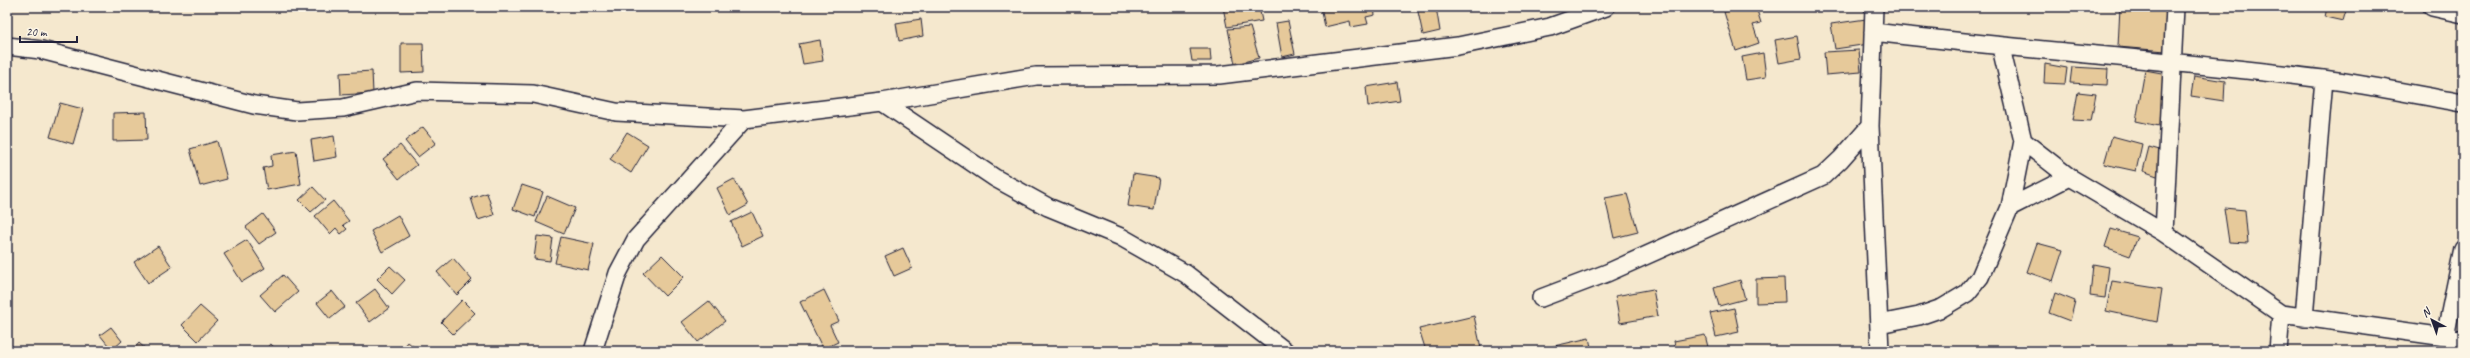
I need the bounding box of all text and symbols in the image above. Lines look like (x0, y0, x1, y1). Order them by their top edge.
scale bar (20, 18, 77, 44)
text: 20 m (26, 24, 48, 40)
north arrow (2412, 300, 2452, 340)
text: N (2418, 304, 2434, 320)

